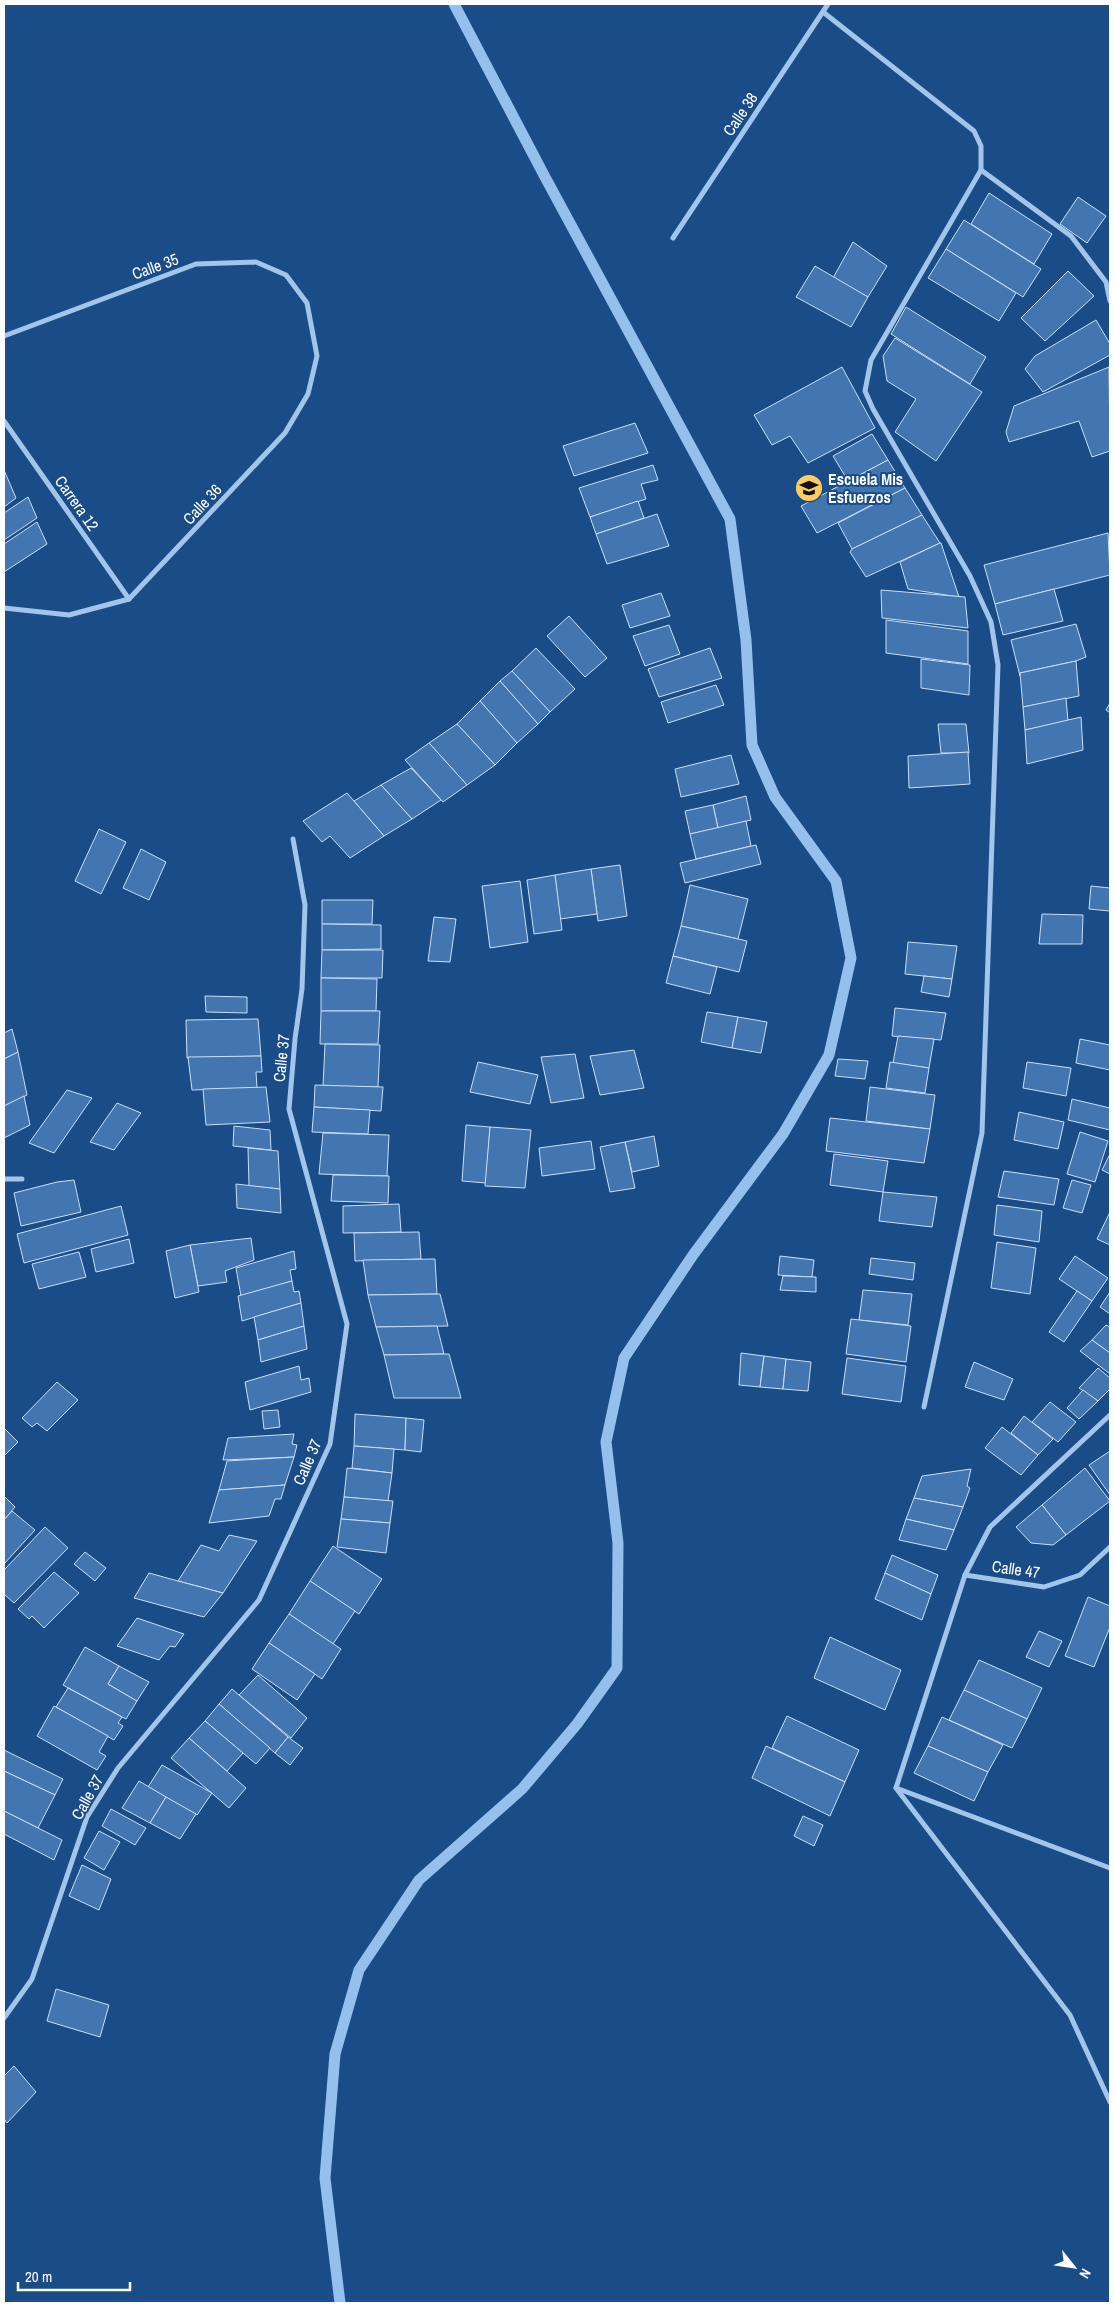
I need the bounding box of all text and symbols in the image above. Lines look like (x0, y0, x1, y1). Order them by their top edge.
street label: Calle 38 (717, 88, 763, 140)
street label: Calle 35 (129, 247, 181, 285)
place label: Escuela Mis Esfuerzos (828, 468, 903, 508)
street label: Carrera 12 (50, 471, 104, 535)
school or university icon: Escuela Mis Esfuerzos (794, 473, 824, 503)
street label: Calle 36 (178, 479, 226, 529)
street label: Calle 37 (268, 1033, 294, 1083)
street label: Calle 37 (287, 1436, 327, 1488)
street label: Calle 47 (991, 1555, 1041, 1583)
street label: Calle 37 (66, 1771, 108, 1823)
north arrow (1049, 2242, 1099, 2292)
scale bar (18, 2260, 130, 2292)
text: N (1075, 2265, 1095, 2282)
text: 20 m (25, 2266, 52, 2287)

